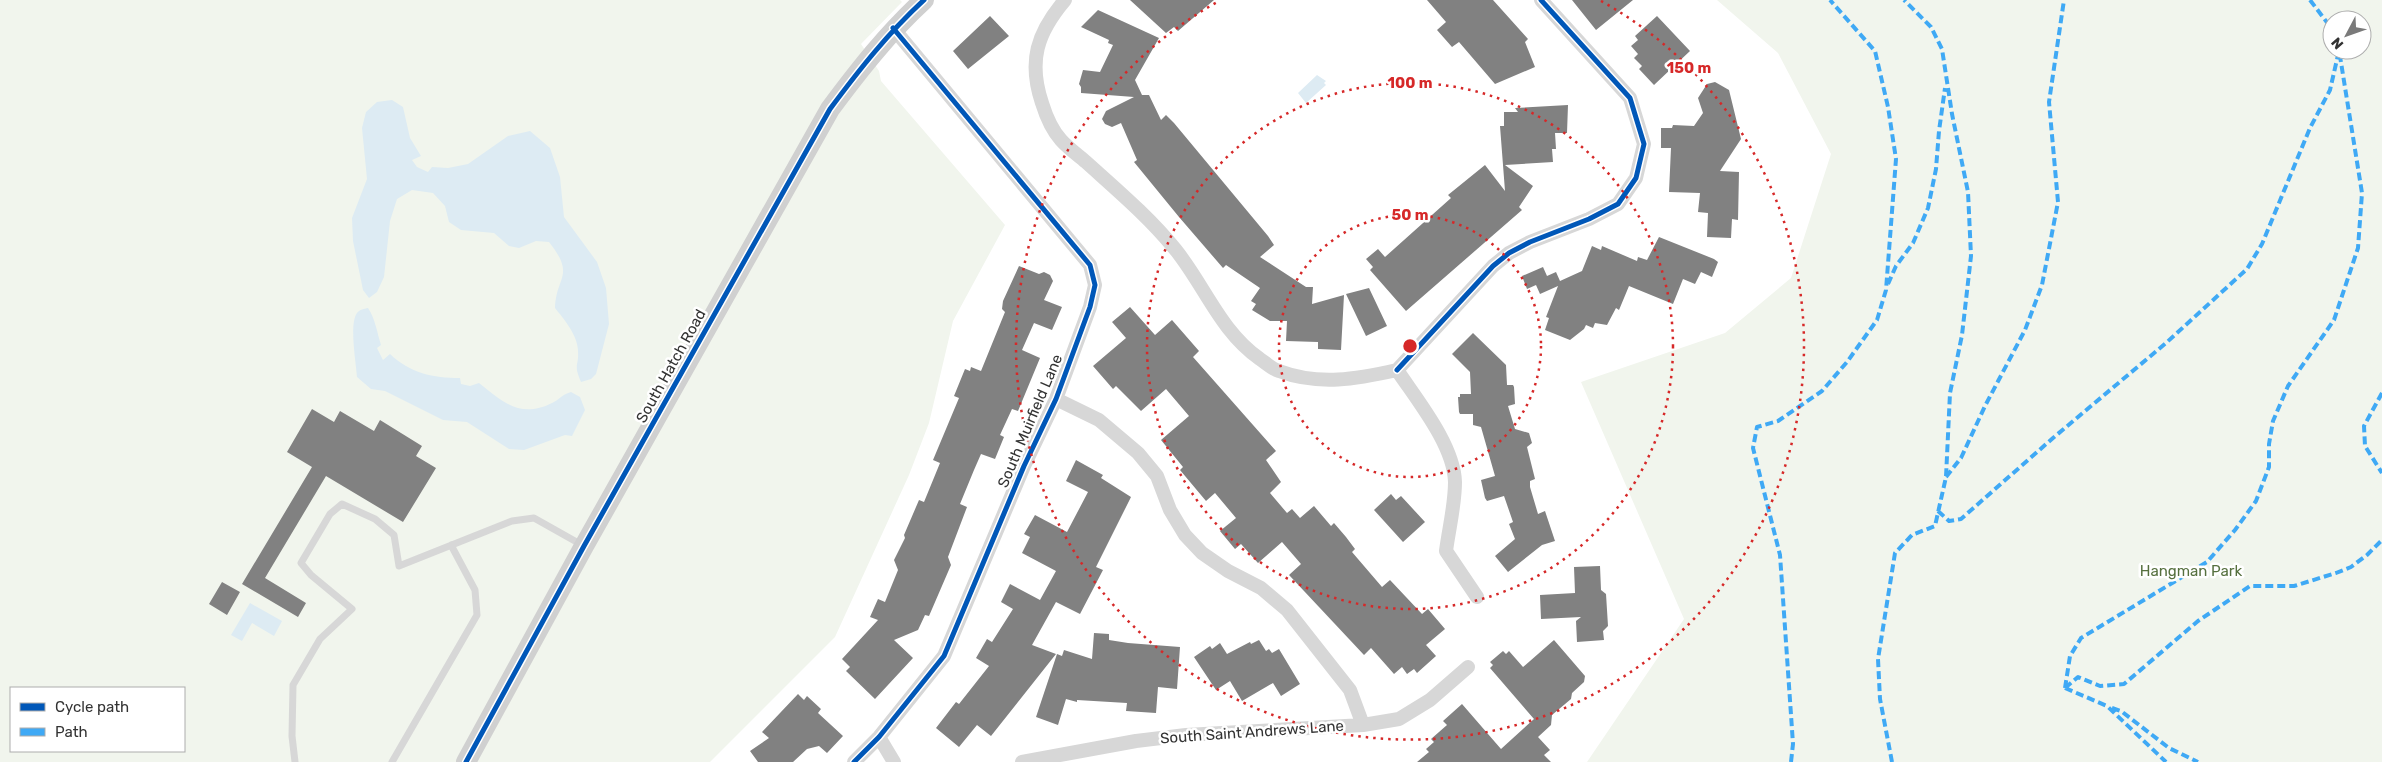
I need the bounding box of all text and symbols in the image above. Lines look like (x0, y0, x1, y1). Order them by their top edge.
north arrow (2322, 10, 2372, 60)
text: N (2328, 34, 2347, 53)
text: 150 m (1667, 59, 1711, 77)
text: 100 m (1388, 74, 1432, 92)
text: 50 m (1392, 206, 1428, 224)
street label: South Hatch Road (632, 306, 710, 426)
centre of rings (1401, 337, 1419, 355)
street label: South Muirfield Lane (994, 352, 1066, 490)
park label: Hangman Park (2140, 562, 2243, 580)
legend (10, 687, 185, 752)
text: Cycle path (55, 698, 129, 716)
street label: South Saint Andrews Lane (1159, 717, 1345, 747)
text: Path (55, 723, 88, 741)

